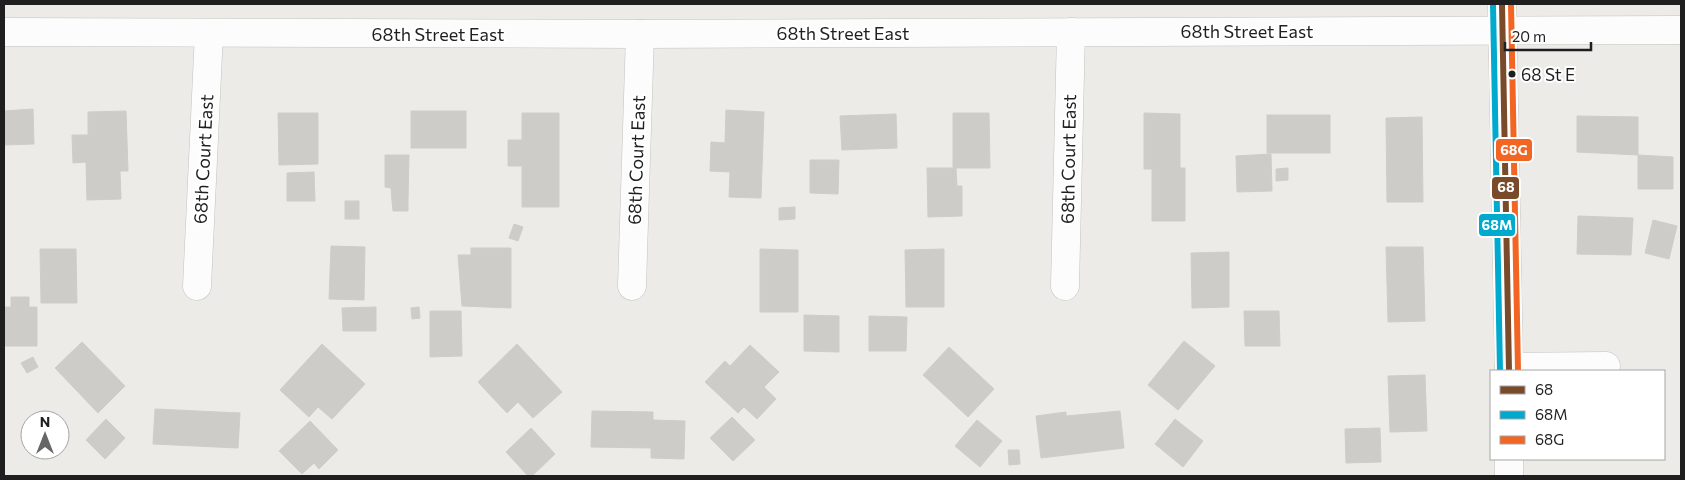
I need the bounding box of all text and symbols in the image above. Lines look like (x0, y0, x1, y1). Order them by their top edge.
street label: 68th Street East (1181, 20, 1313, 42)
scale bar (1505, 20, 1591, 52)
street label: 68th Street East (777, 22, 909, 44)
street label: 68th Street East (372, 23, 504, 45)
text: 20 m (1512, 27, 1546, 45)
place label: 68 St E (1521, 64, 1575, 85)
marker: 68 St E (1507, 69, 1517, 79)
street label: 68th Court East (189, 94, 217, 224)
street label: 68th Court East (1056, 94, 1080, 224)
street label: 68th Court East (623, 95, 649, 225)
line badge: 68G (1495, 138, 1533, 162)
text: 68G (1500, 141, 1528, 158)
line badge: 68 (1491, 176, 1520, 200)
text: 68 (1497, 178, 1515, 195)
line badge: 68M (1478, 213, 1516, 237)
text: 68M (1482, 216, 1512, 233)
legend (1490, 370, 1665, 460)
text: 68 (1535, 380, 1553, 398)
text: 68M (1535, 405, 1568, 423)
north arrow (20, 410, 70, 460)
text: N (40, 413, 50, 430)
text: 68G (1535, 430, 1564, 448)

